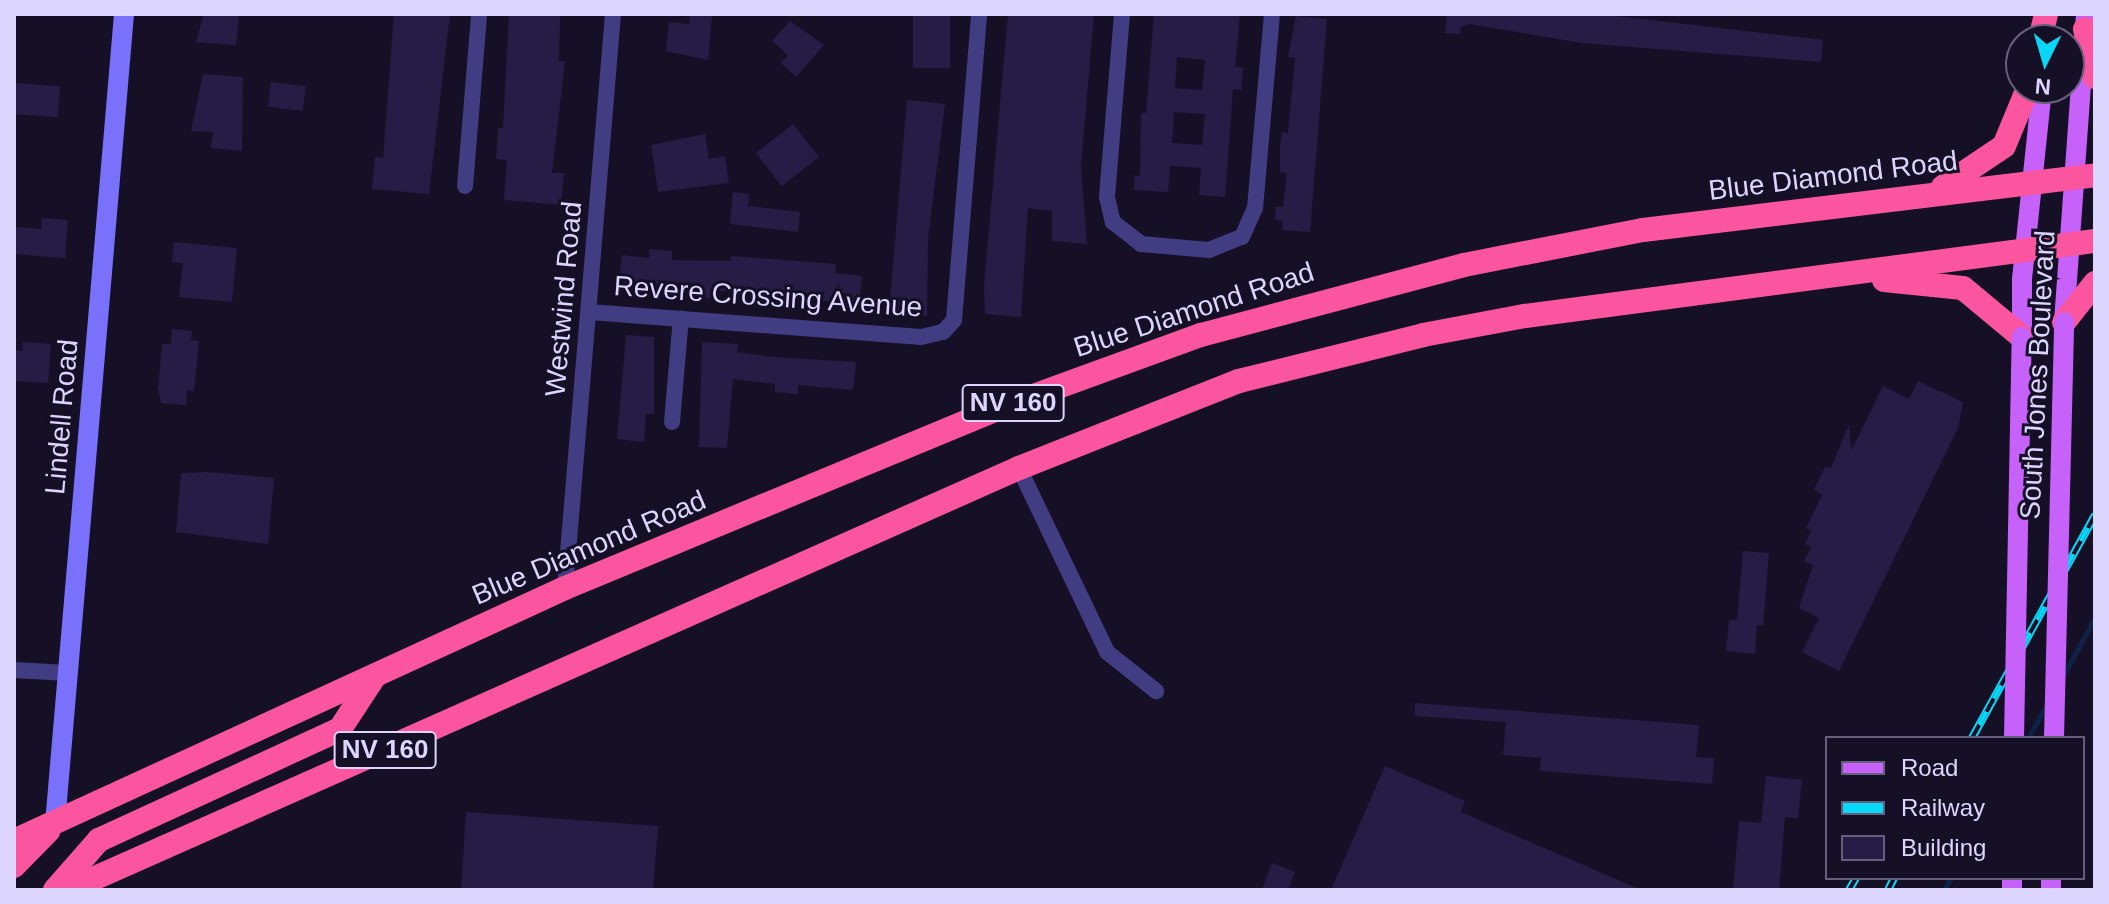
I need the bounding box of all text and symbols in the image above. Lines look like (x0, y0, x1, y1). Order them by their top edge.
north arrow (2005, 24, 2085, 104)
text: N (2034, 73, 2052, 100)
street label: Blue Diamond Road (1707, 144, 1959, 208)
street label: Westwind Road (539, 200, 589, 398)
street label: South Jones Boulevard (2014, 230, 2062, 520)
street label: Blue Diamond Road (1070, 255, 1318, 365)
street label: Revere Crossing Avenue (612, 269, 924, 325)
street label: Lindell Road (38, 338, 86, 496)
road number: NV 160 (961, 381, 1065, 425)
street label: Blue Diamond Road (467, 484, 711, 612)
road number: NV 160 (333, 728, 437, 772)
legend (1825, 736, 2085, 880)
text: Road (1901, 754, 1958, 781)
text: Railway (1901, 794, 1985, 821)
text: Building (1901, 834, 1986, 861)

